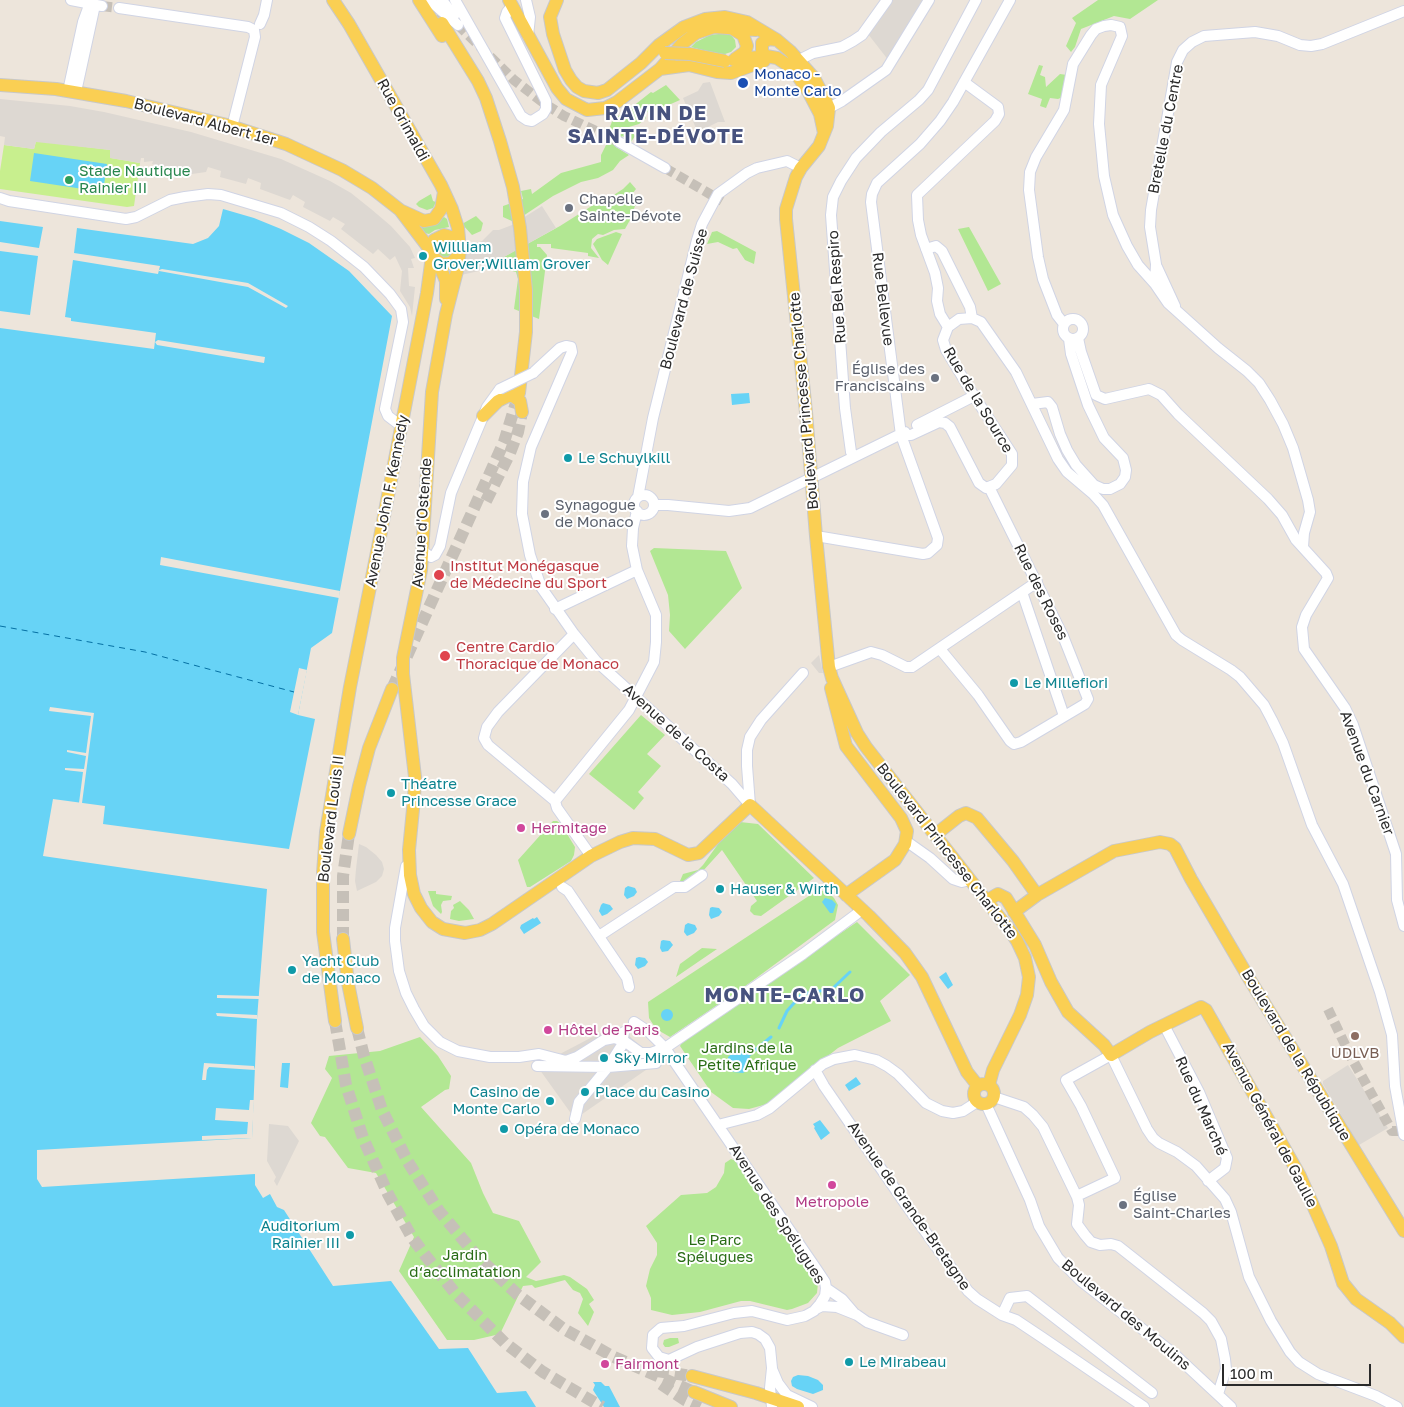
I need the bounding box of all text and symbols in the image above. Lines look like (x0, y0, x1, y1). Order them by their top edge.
street label: Bretelle du Centre (1145, 63, 1187, 195)
place label: Monaco - Monte Carlo (754, 65, 842, 100)
street label: Rue Grimaldi (373, 76, 433, 164)
marker: Monaco - Monte Carlo (736, 76, 750, 90)
street label: Boulevard Albert 1er (132, 94, 278, 150)
district label: RAVIN DE SAINTE-DÉVOTE (566, 102, 746, 149)
place label: Stade Nautique Rainier III (79, 162, 190, 197)
marker: Stade Nautique Rainier III (63, 174, 75, 186)
place label: Chapelle Sainte-Dévote (579, 190, 681, 225)
marker: Chapelle Sainte-Dévote (563, 202, 575, 214)
street label: Boulevard de Suisse (657, 227, 711, 371)
street label: Rue Bel Respiro (824, 230, 850, 344)
place label: Willliam Grover;William Grover (433, 238, 590, 273)
marker: Willliam Grover;William Grover (417, 250, 429, 262)
street label: Rue Bellevue (868, 251, 898, 347)
street label: Boulevard Princesse Charlotte (786, 291, 822, 511)
street label: Rue de la Source (939, 344, 1017, 456)
place label: Église des Franciscains (835, 360, 925, 395)
marker: Église des Franciscains (929, 372, 941, 384)
street label: Avenue John F. Kennedy (361, 413, 413, 589)
place label: Le Schuylkill (578, 449, 670, 467)
marker: Le Schuylkill (562, 452, 574, 464)
street label: Avenue d'Ostende (408, 457, 436, 589)
place label: Synagogue de Monaco (555, 496, 636, 531)
marker: Synagogue de Monaco (539, 508, 551, 520)
street label: Rue des Roses (1010, 541, 1072, 643)
place label: Institut Monégasque de Médecine du Sport (450, 557, 607, 592)
marker: Institut Monégasque de Médecine du Sport (432, 568, 446, 582)
place label: Centre Cardio Thoracique de Monaco (456, 638, 619, 673)
marker: Centre Cardio Thoracique de Monaco (438, 649, 452, 663)
place label: Le Millefiori (1024, 674, 1108, 692)
marker: Le Millefiori (1008, 677, 1020, 689)
street label: Avenue de la Costa (619, 680, 733, 786)
street label: Avenue du Carnier (1336, 708, 1398, 838)
street label: Boulevard Louis II (314, 754, 348, 884)
street label: Boulevard Princesse Charlotte (873, 759, 1021, 943)
place label: Théatre Princesse Grace (401, 775, 517, 810)
marker: Théatre Princesse Grace (385, 787, 397, 799)
place label: Hermitage (531, 819, 607, 837)
marker: Hermitage (515, 822, 527, 834)
place label: Hauser & Wirth (730, 880, 839, 898)
marker: Hauser & Wirth (714, 883, 726, 895)
place label: Yacht Club de Monaco (302, 952, 380, 987)
marker: Yacht Club de Monaco (286, 964, 298, 976)
street label: Boulevard de la République (1238, 966, 1354, 1144)
district label: MONTE-CARLO (703, 984, 867, 1008)
place label: Hôtel de Paris (558, 1021, 659, 1039)
marker: Hôtel de Paris (542, 1024, 554, 1036)
marker: UDLVB (1349, 1030, 1361, 1042)
park label: Jardins de la Petite Afrique (698, 1039, 796, 1074)
street label: Avenue Général de Gaulle (1219, 1039, 1321, 1211)
place label: UDLVB (1331, 1044, 1379, 1062)
place label: Sky Mirror (614, 1049, 688, 1067)
marker: Sky Mirror (598, 1052, 610, 1064)
street label: Rue du Marché (1171, 1054, 1231, 1158)
place label: Casino de Monte Carlo (452, 1083, 540, 1118)
place label: Place du Casino (595, 1083, 710, 1101)
marker: Place du Casino (579, 1086, 591, 1098)
marker: Casino de Monte Carlo (544, 1095, 556, 1107)
street label: Avenue de Grande-Bretagne (844, 1118, 974, 1294)
place label: Opéra de Monaco (514, 1120, 639, 1138)
marker: Opéra de Monaco (498, 1123, 510, 1135)
street label: Avenue des Spélugues (725, 1141, 829, 1287)
marker: Metropole (826, 1179, 838, 1191)
place label: Église Saint-Charles (1133, 1187, 1231, 1222)
place label: Metropole (795, 1193, 869, 1211)
marker: Église Saint-Charles (1117, 1199, 1129, 1211)
place label: Auditorium Rainier III (261, 1217, 340, 1252)
marker: Auditorium Rainier III (344, 1229, 356, 1241)
park label: Le Parc Spélugues (677, 1231, 753, 1266)
park label: Jardin d‘acclimatation (409, 1246, 521, 1281)
street label: Boulevard des Moulins (1058, 1256, 1194, 1374)
place label: Le Mirabeau (859, 1353, 946, 1371)
scale bar (1224, 1354, 1373, 1386)
place label: Fairmont (615, 1355, 679, 1373)
marker: Le Mirabeau (843, 1356, 855, 1368)
marker: Fairmont (599, 1358, 611, 1370)
text: 100 m (1230, 1364, 1273, 1382)

